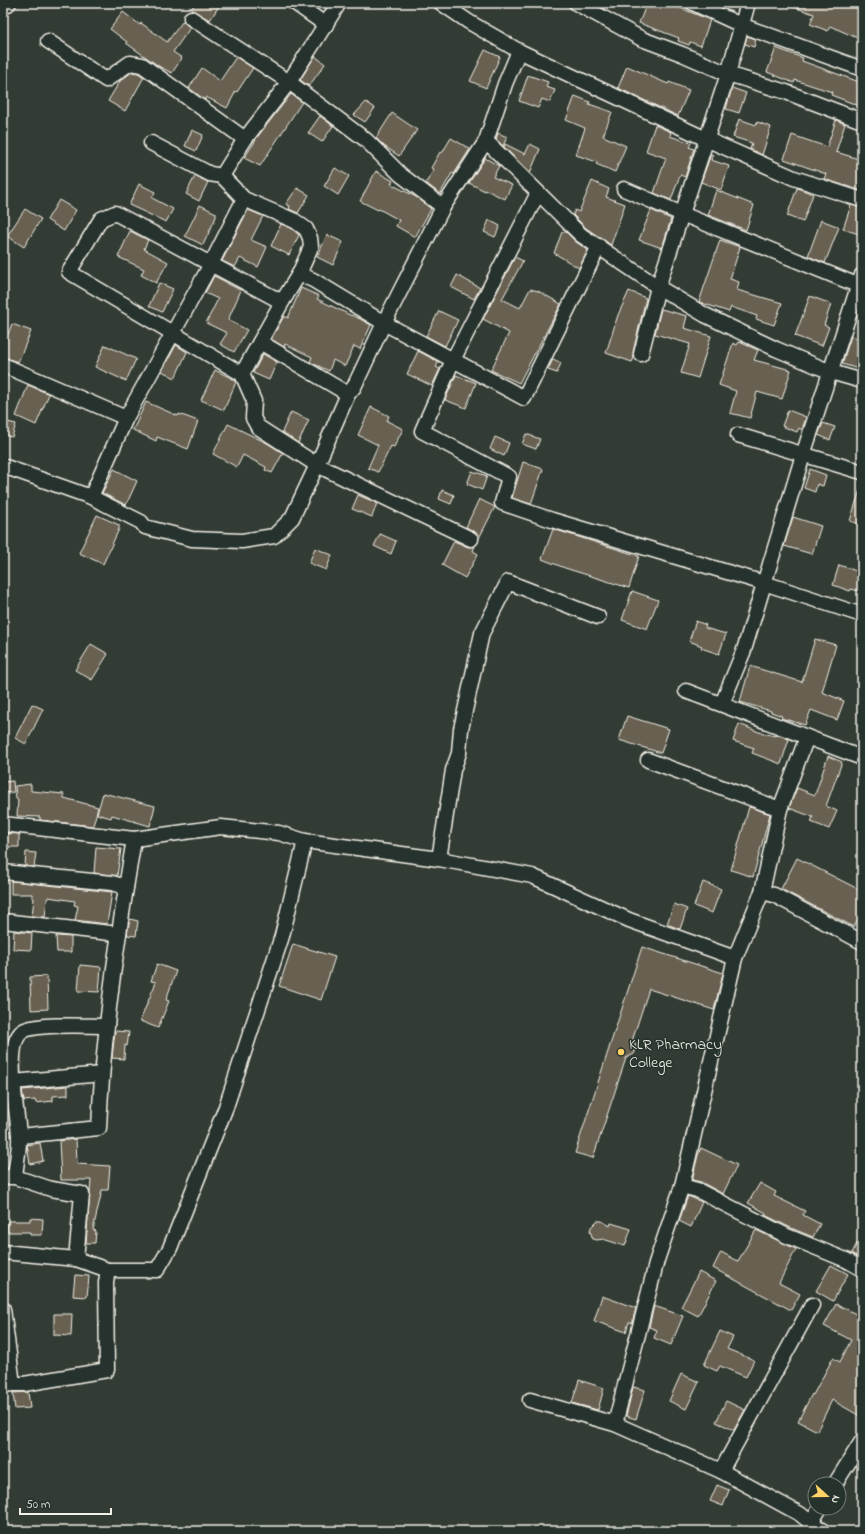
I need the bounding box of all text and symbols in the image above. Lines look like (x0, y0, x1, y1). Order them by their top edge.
place label: KLR Pharmacy College (629, 1033, 722, 1075)
marker: KLR Pharmacy College (616, 1047, 626, 1057)
north arrow (807, 1476, 847, 1516)
scale bar (20, 1490, 111, 1516)
text: N (827, 1493, 844, 1506)
text: 50 m (26, 1496, 50, 1514)

